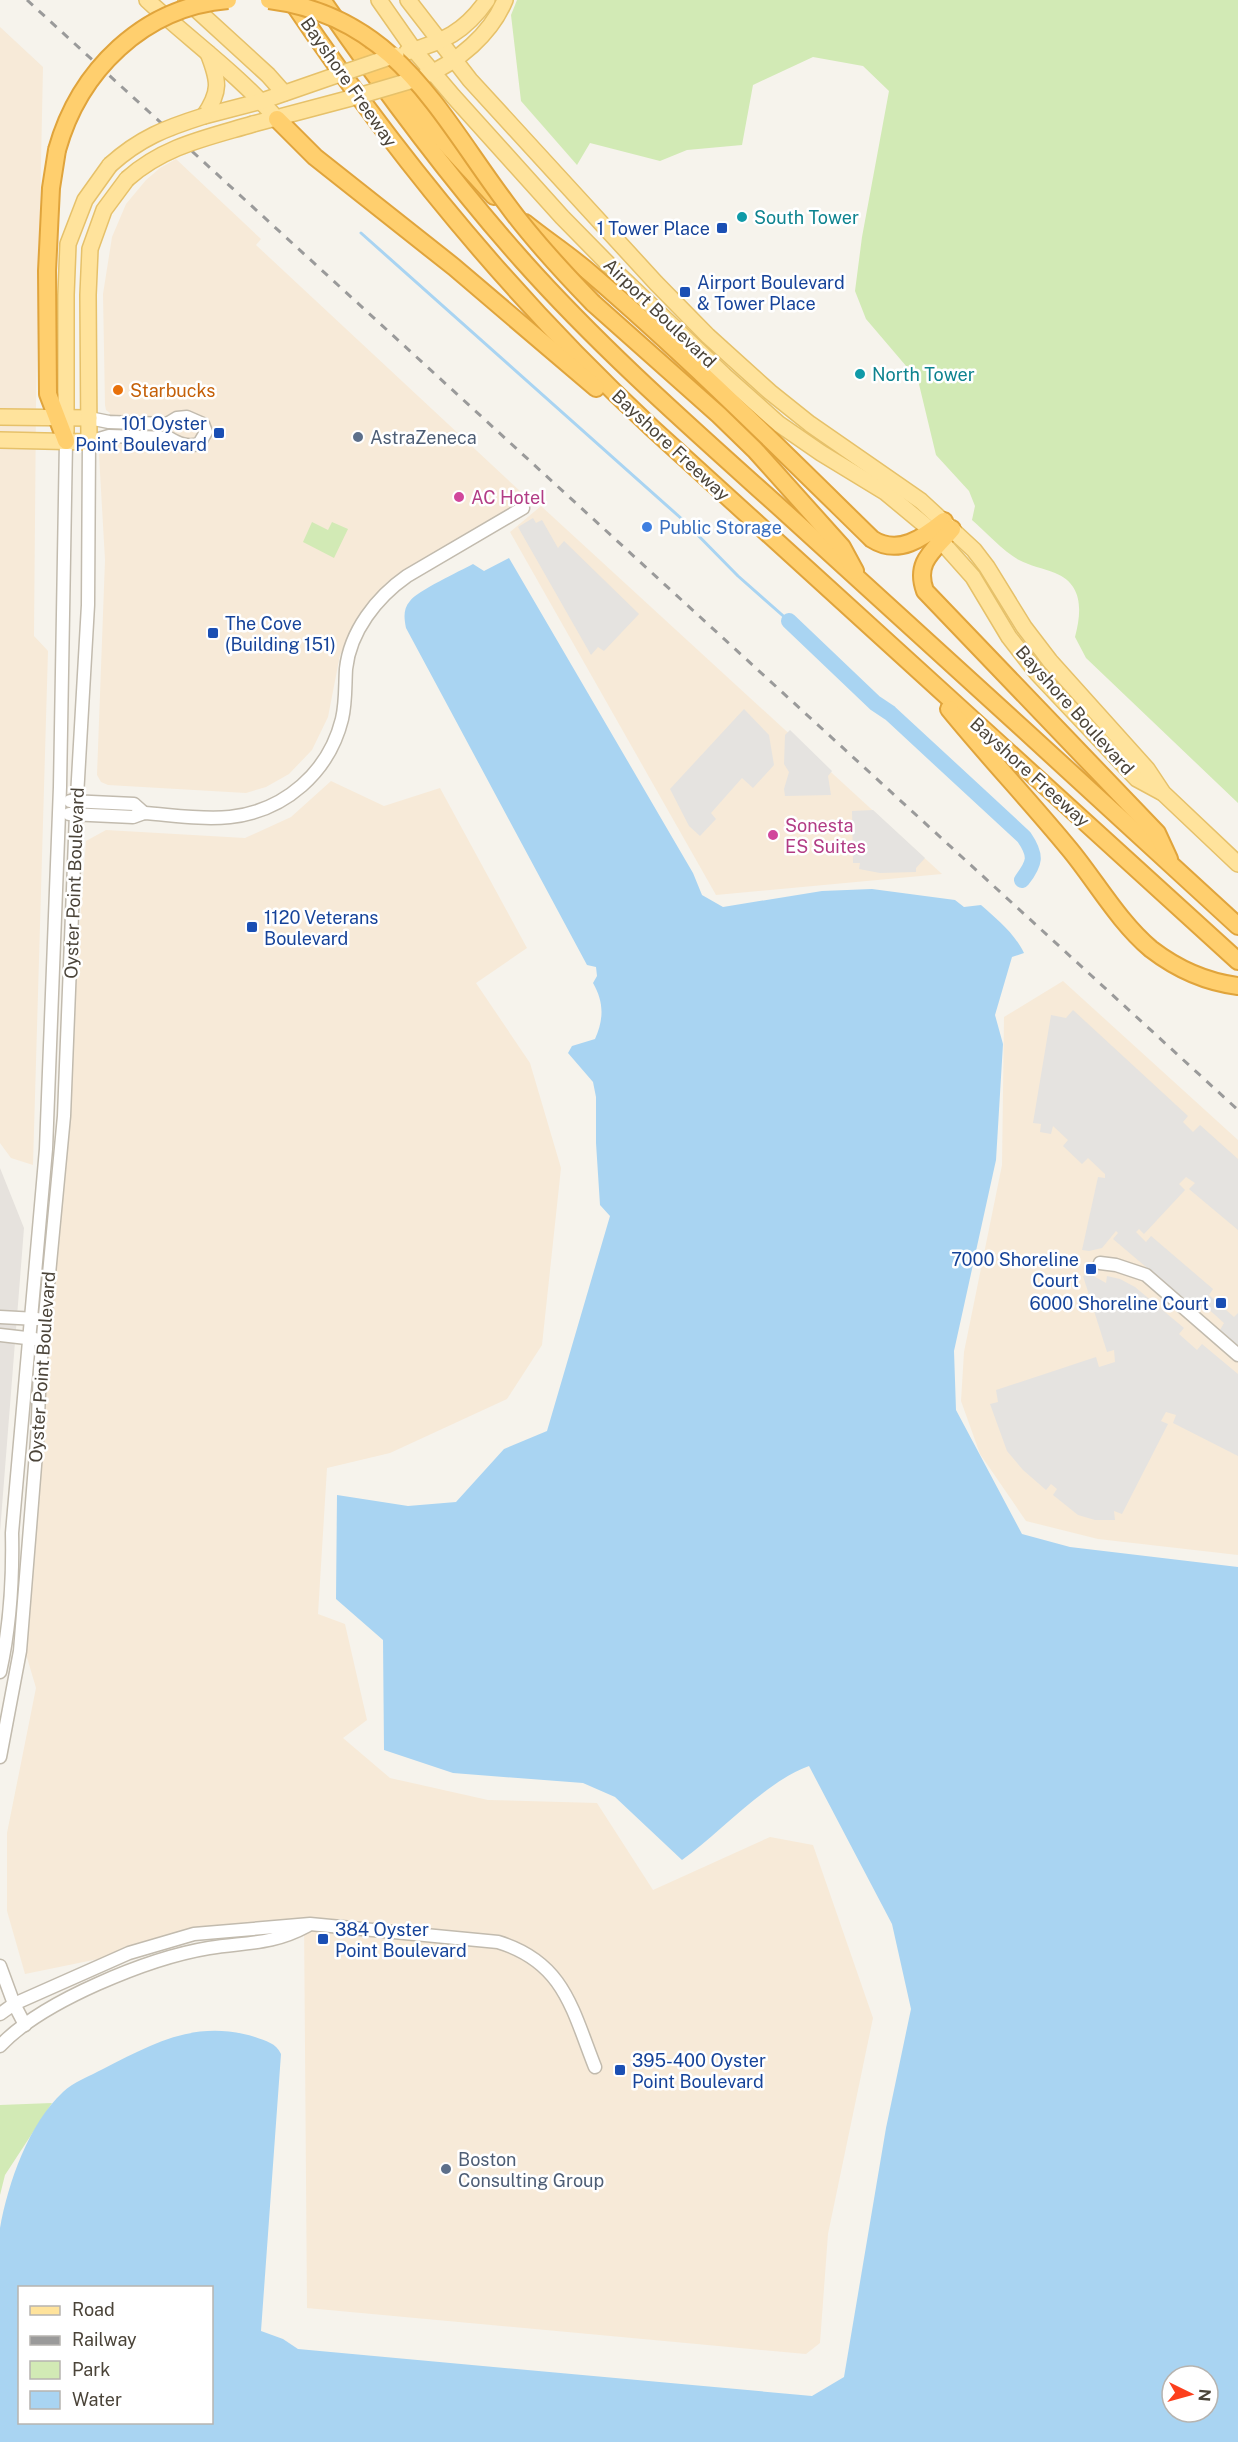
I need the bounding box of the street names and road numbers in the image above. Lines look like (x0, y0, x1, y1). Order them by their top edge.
street label: Bayshore Freeway (296, 13, 402, 151)
street label: Airport Boulevard (600, 254, 720, 372)
street label: Bayshore Freeway (608, 385, 734, 505)
street label: Bayshore Boulevard (1011, 641, 1139, 779)
street label: Bayshore Freeway (966, 713, 1094, 831)
street label: Oyster Point Boulevard (60, 787, 88, 979)
street label: Oyster Point Boulevard (25, 1271, 59, 1463)

